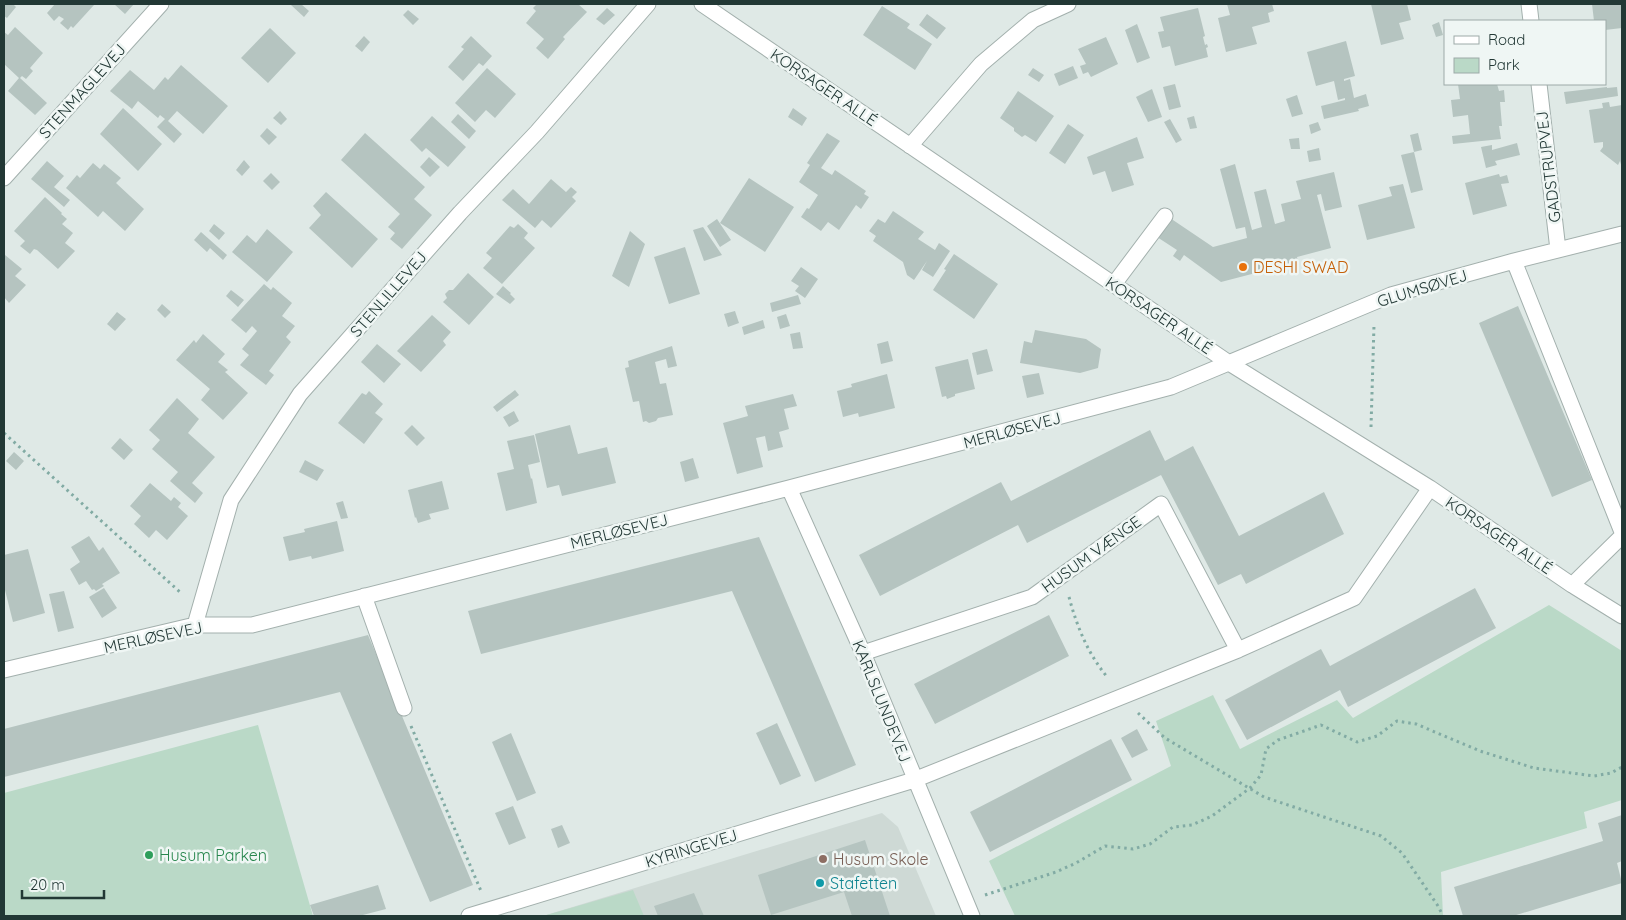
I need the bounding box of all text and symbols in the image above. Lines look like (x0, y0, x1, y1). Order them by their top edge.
legend (1444, 20, 1606, 85)
text: Road (1488, 30, 1525, 49)
street label: STENMAGLEVEJ (34, 40, 130, 142)
street label: KORSAGER ALLÉ (767, 44, 881, 130)
text: Park (1488, 55, 1520, 74)
street label: GADSTRUPVEJ (1531, 110, 1565, 224)
street label: STENLILLEVEJ (345, 247, 431, 341)
place label: DESHI SWAD (1253, 257, 1348, 277)
marker: DESHI SWAD (1237, 261, 1249, 273)
street label: GLUMSØVEJ (1374, 265, 1470, 311)
street label: KORSAGER ALLÉ (1102, 272, 1216, 358)
street label: MERLØSEVEJ (961, 407, 1063, 453)
street label: KORSAGER ALLÉ (1442, 492, 1556, 578)
street label: MERLØSEVEJ (568, 509, 670, 553)
street label: HUSUM VÆNGE (1037, 511, 1145, 597)
street label: MERLØSEVEJ (102, 617, 204, 657)
street label: KARLSLUNDEVEJ (848, 637, 916, 765)
street label: KYRINGEVEJ (642, 824, 740, 872)
place label: Husum Parken (159, 845, 267, 865)
marker: Husum Parken (143, 849, 155, 861)
place label: Husum Skole (833, 849, 929, 869)
marker: Husum Skole (817, 853, 829, 865)
scale bar (22, 868, 105, 900)
place label: Stafetten (830, 873, 897, 893)
text: 20 m (30, 875, 65, 894)
marker: Stafetten (814, 877, 826, 889)

